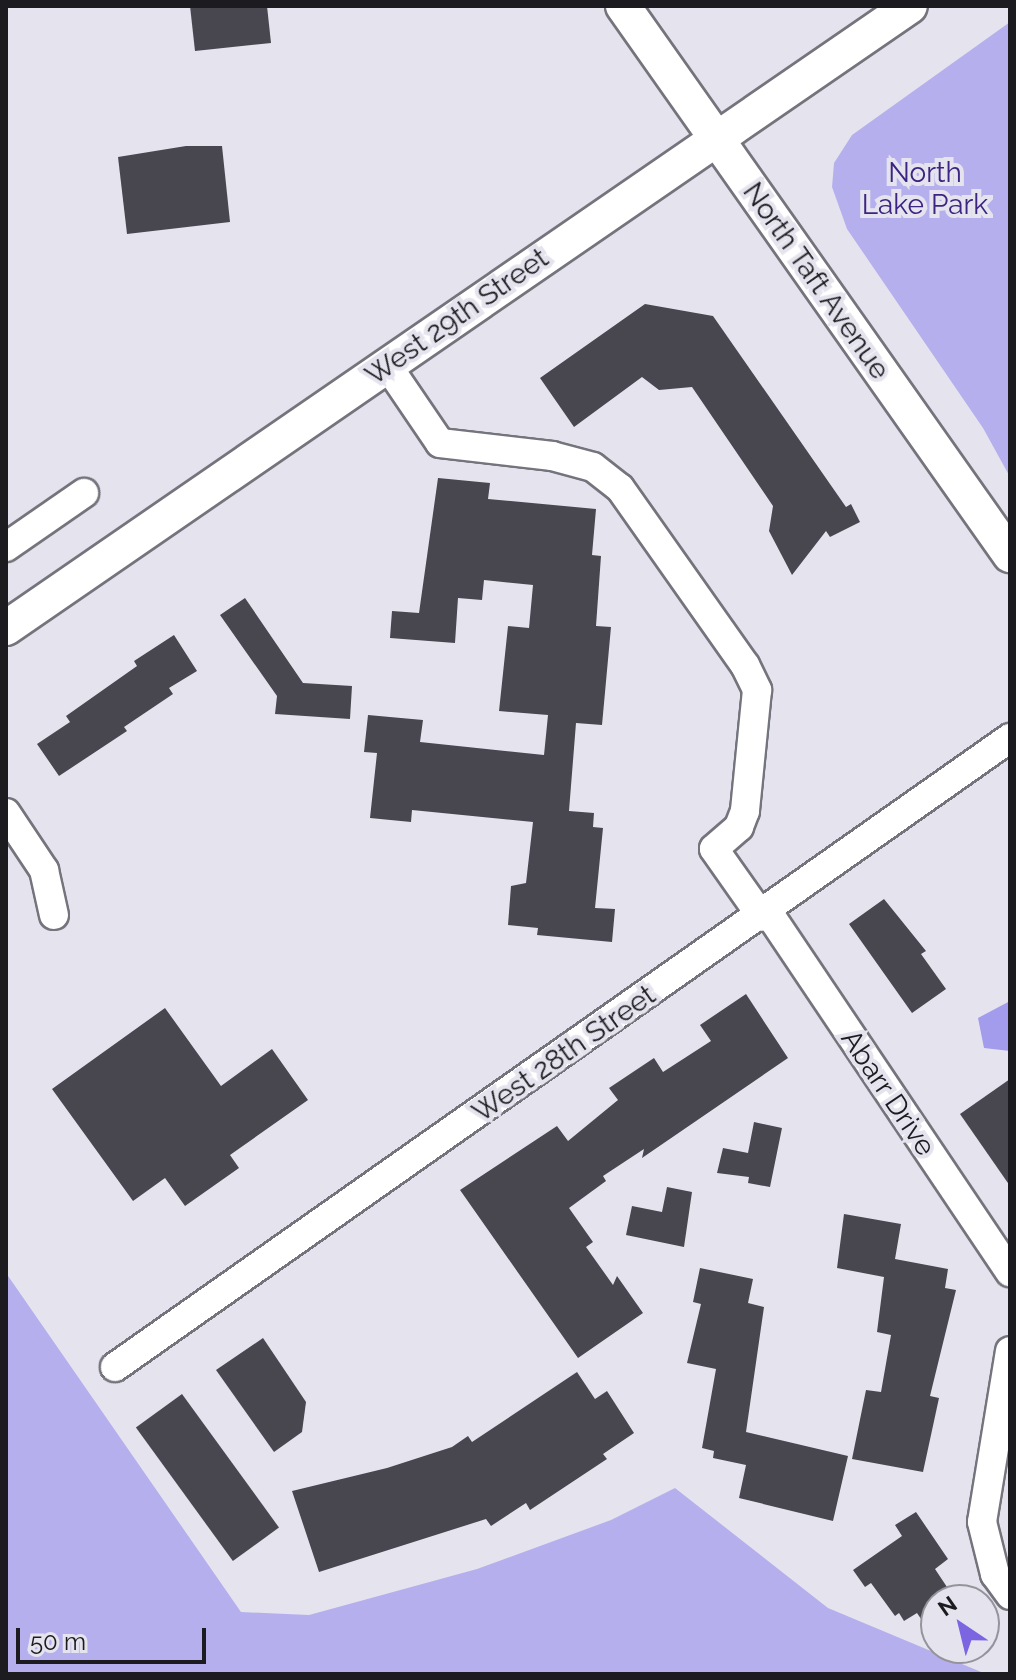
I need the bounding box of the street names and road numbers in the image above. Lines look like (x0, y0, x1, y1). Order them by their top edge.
street label: North Taft Avenue (735, 176, 897, 386)
street label: West 29th Street (359, 241, 555, 393)
street label: West 28th Street (466, 978, 662, 1130)
street label: Abarr Drive (834, 1023, 942, 1163)

